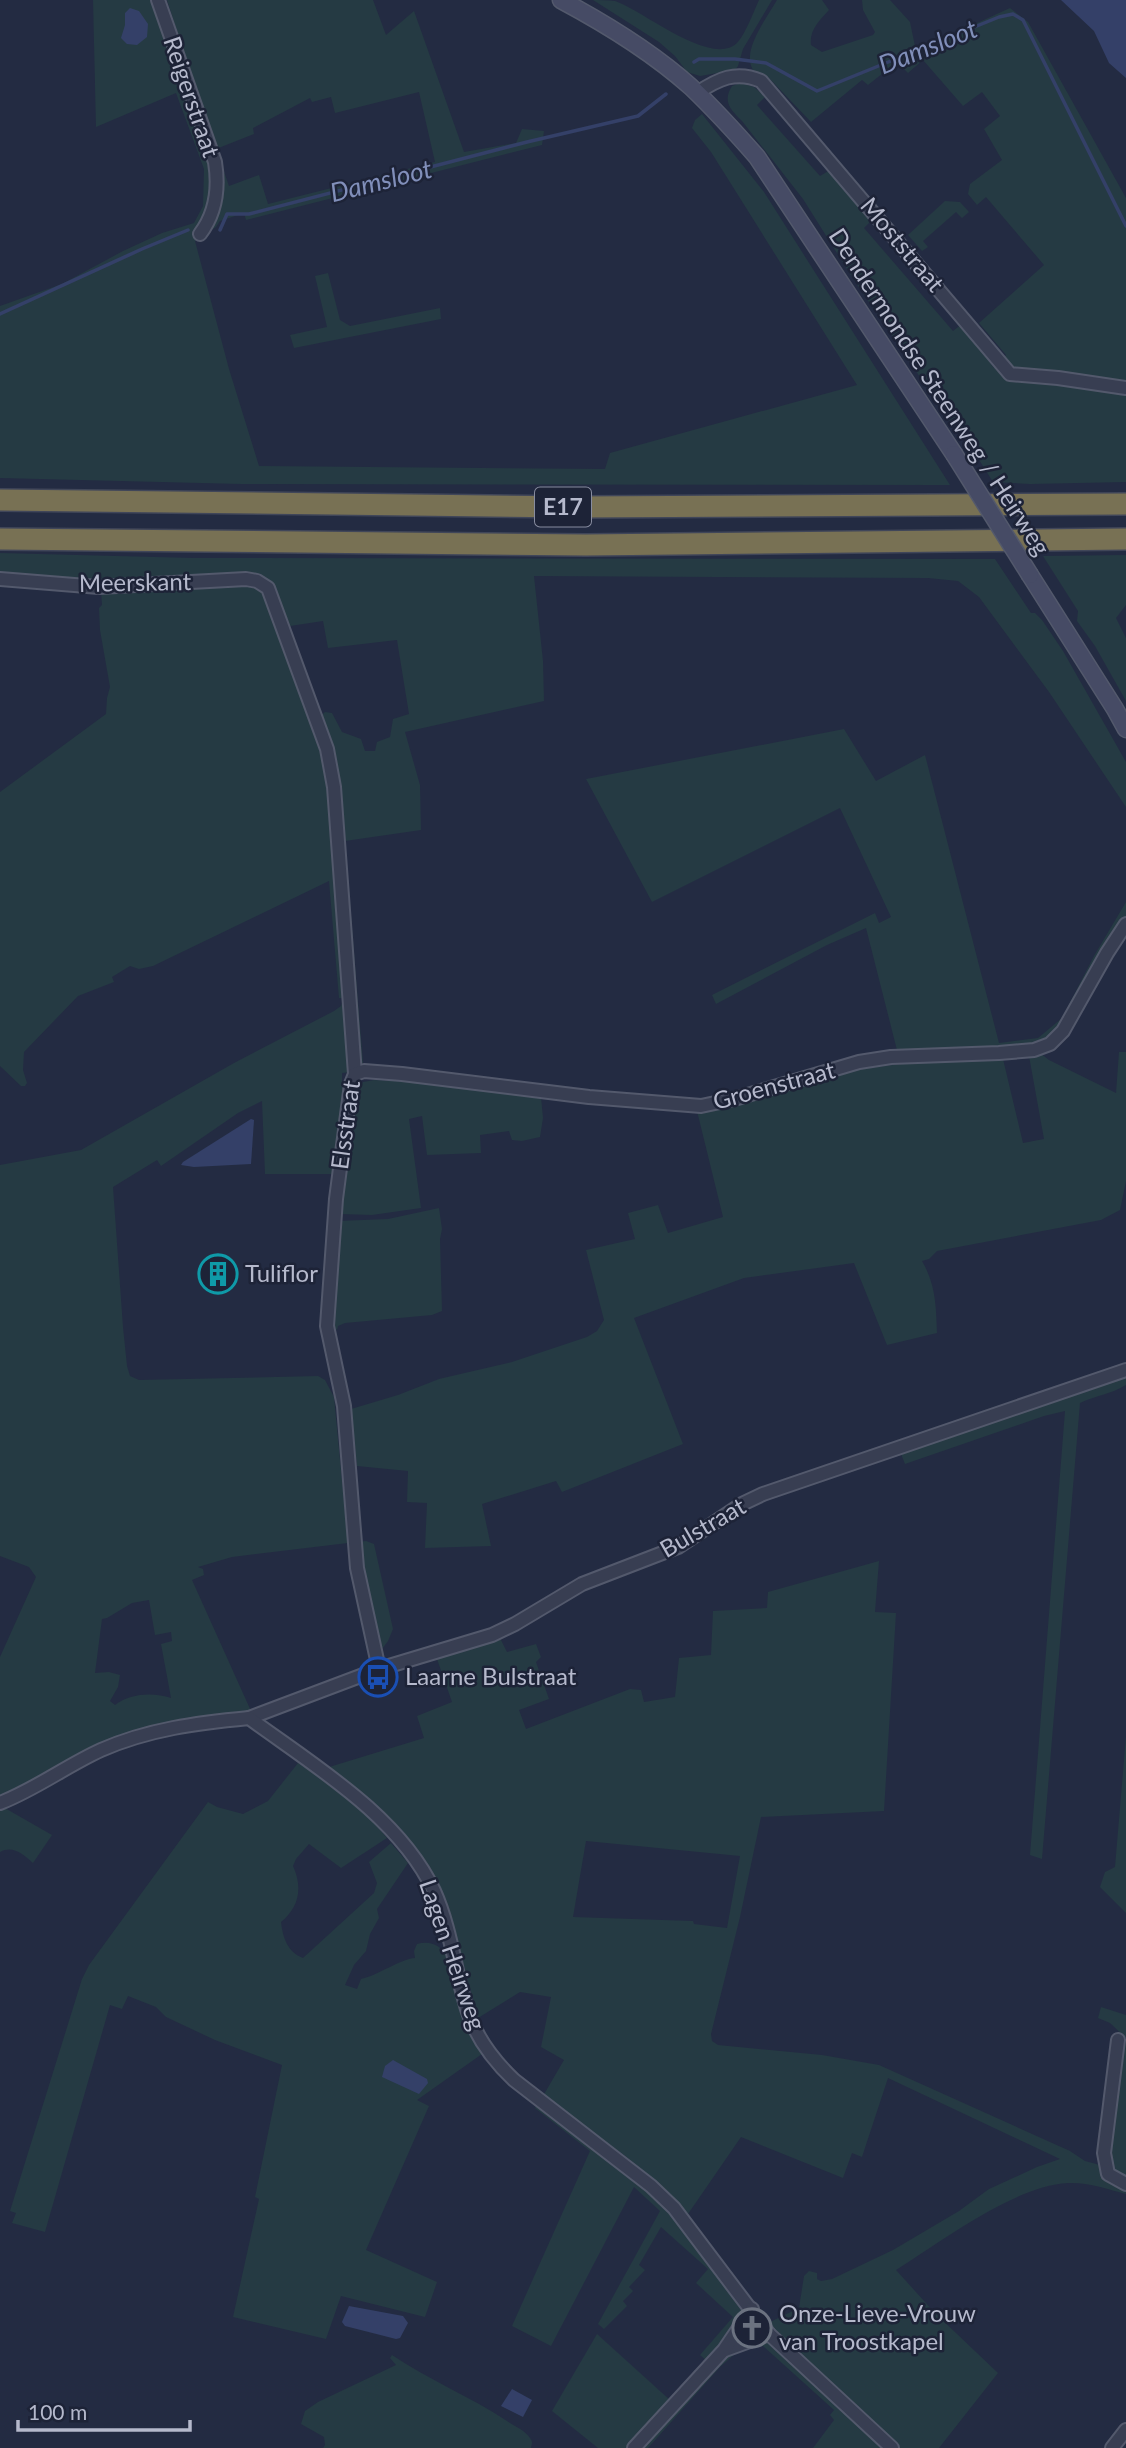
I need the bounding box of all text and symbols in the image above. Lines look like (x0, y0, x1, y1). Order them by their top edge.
water label: Damsloot (873, 12, 982, 80)
street label: Reigerstraat (158, 32, 227, 161)
water label: Damsloot (326, 152, 435, 208)
street label: Moststraat (855, 191, 951, 297)
street label: Dendermondse Steenweg / Heirweg (824, 222, 1057, 560)
road number: E17 (535, 488, 591, 526)
street label: Meerskant (79, 566, 192, 597)
street label: Groenstraat (709, 1054, 838, 1115)
street label: Elsstraat (324, 1078, 365, 1171)
building icon: Tuliflor (197, 1253, 239, 1295)
place label: Tuliflor (245, 1258, 318, 1287)
street label: Bulstraat (654, 1490, 751, 1563)
bus stop icon: Laarne Bulstraat (357, 1656, 399, 1698)
place label: Laarne Bulstraat (405, 1661, 577, 1690)
street label: Lagen Heirweg (414, 1875, 493, 2034)
place label: Onze-Lieve-Vrouw van Troostkapel (779, 2298, 976, 2355)
church icon: Onze-Lieve-Vrouw van Troostkapel (731, 2307, 773, 2349)
scale bar (18, 2388, 189, 2432)
text: 100 m (28, 2399, 87, 2424)

